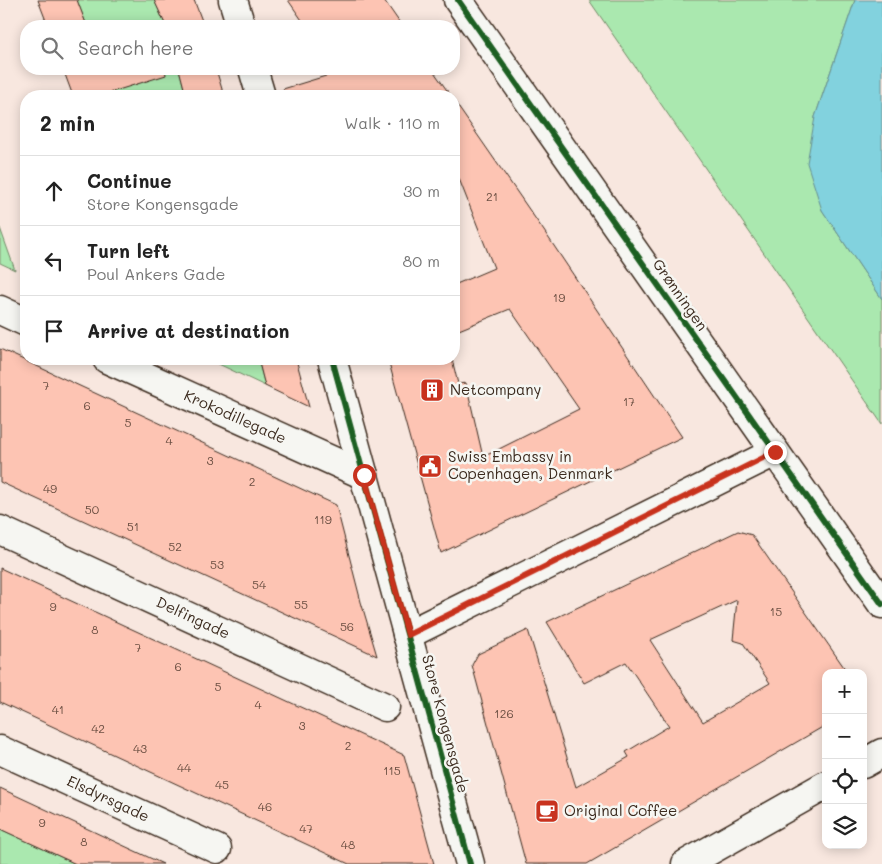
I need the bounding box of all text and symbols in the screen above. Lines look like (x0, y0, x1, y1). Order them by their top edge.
search box (20, 20, 460, 75)
icon: search (38, 34, 66, 62)
text: Search here (78, 35, 194, 60)
text: 2 min (40, 109, 95, 136)
text: Walk · 110 m (344, 112, 440, 133)
text: Continue (87, 168, 172, 193)
icon: ahead (40, 177, 68, 205)
text: 30 m (403, 180, 440, 201)
house number: 21 (486, 188, 498, 204)
text: Store Kongensgade (87, 193, 239, 214)
text: Turn left (87, 238, 170, 263)
icon: left (40, 247, 68, 275)
text: 80 m (403, 250, 440, 271)
street label: Grønningen (649, 255, 713, 334)
text: Poul Ankers Gade (87, 263, 225, 284)
house number: 19 (553, 289, 565, 305)
icon: arrive (40, 317, 68, 345)
text: Arrive at destination (87, 318, 290, 343)
house number: 7 (43, 377, 50, 393)
building icon: Netcompany (419, 377, 445, 403)
place label: Netcompany (450, 379, 542, 399)
street label: Krokodillegade (181, 385, 290, 448)
house number: 17 (623, 393, 635, 409)
house number: 6 (83, 397, 91, 413)
house number: 5 (125, 414, 132, 430)
house number: 4 (165, 432, 173, 448)
route end (764, 441, 787, 464)
place label: Swiss Embassy in Copenhagen, Denmark (448, 446, 613, 483)
house number: 3 (206, 452, 214, 468)
public building icon: Swiss Embassy in Copenhagen, Denmark (417, 453, 443, 479)
route start (353, 464, 376, 487)
house number: 2 (249, 473, 255, 489)
house number: 49 (43, 480, 57, 496)
house number: 50 (85, 501, 100, 517)
house number: 119 (314, 511, 332, 527)
house number: 51 (127, 518, 139, 534)
house number: 52 (168, 538, 182, 554)
house number: 53 (210, 556, 224, 572)
house number: 54 (252, 576, 266, 592)
street label: Delfingade (153, 591, 233, 643)
house number: 55 (294, 596, 308, 612)
house number: 9 (49, 598, 57, 614)
house number: 15 (770, 603, 782, 619)
house number: 56 (340, 618, 354, 634)
house number: 8 (91, 621, 99, 637)
house number: 7 (135, 639, 142, 655)
street label: Store Kongensgade (418, 652, 474, 795)
house number: 6 (174, 658, 182, 674)
map controls (822, 669, 867, 849)
button: + (822, 669, 867, 714)
house number: 5 (215, 678, 222, 694)
house number: 4 (254, 696, 262, 712)
house number: 41 (52, 701, 64, 717)
house number: 126 (494, 705, 514, 721)
button: − (822, 714, 867, 759)
house number: 3 (298, 717, 306, 733)
house number: 42 (91, 720, 105, 736)
house number: 2 (345, 737, 351, 753)
house number: 43 (133, 740, 147, 756)
house number: 44 (177, 759, 191, 775)
button: locate (822, 759, 867, 804)
house number: 115 (383, 762, 401, 778)
street label: Elsdyrsgade (64, 770, 153, 826)
house number: 45 (215, 776, 229, 792)
house number: 46 (258, 798, 272, 814)
cafe icon: Original Coffee (534, 798, 560, 824)
place label: Original Coffee (564, 800, 677, 820)
button: layers (822, 804, 867, 849)
house number: 9 (38, 814, 46, 830)
house number: 47 (299, 820, 313, 836)
house number: 8 (80, 833, 88, 849)
house number: 48 (341, 836, 355, 852)

